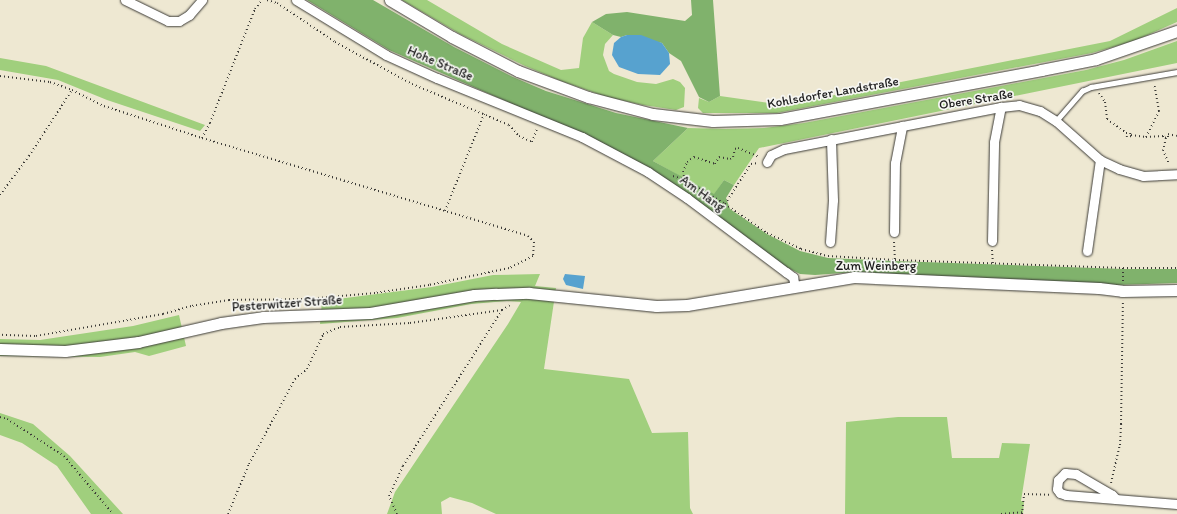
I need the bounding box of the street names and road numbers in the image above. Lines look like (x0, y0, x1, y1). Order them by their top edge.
street label: Hohe Straße (405, 43, 475, 85)
street label: Kohlsdorfer Landstraße (766, 74, 900, 112)
street label: Obere Straße (938, 86, 1014, 114)
street label: Am Hang (676, 172, 728, 216)
street label: Zum Weinberg (836, 258, 916, 274)
street label: Pesterwitzer Straße (231, 292, 343, 316)

